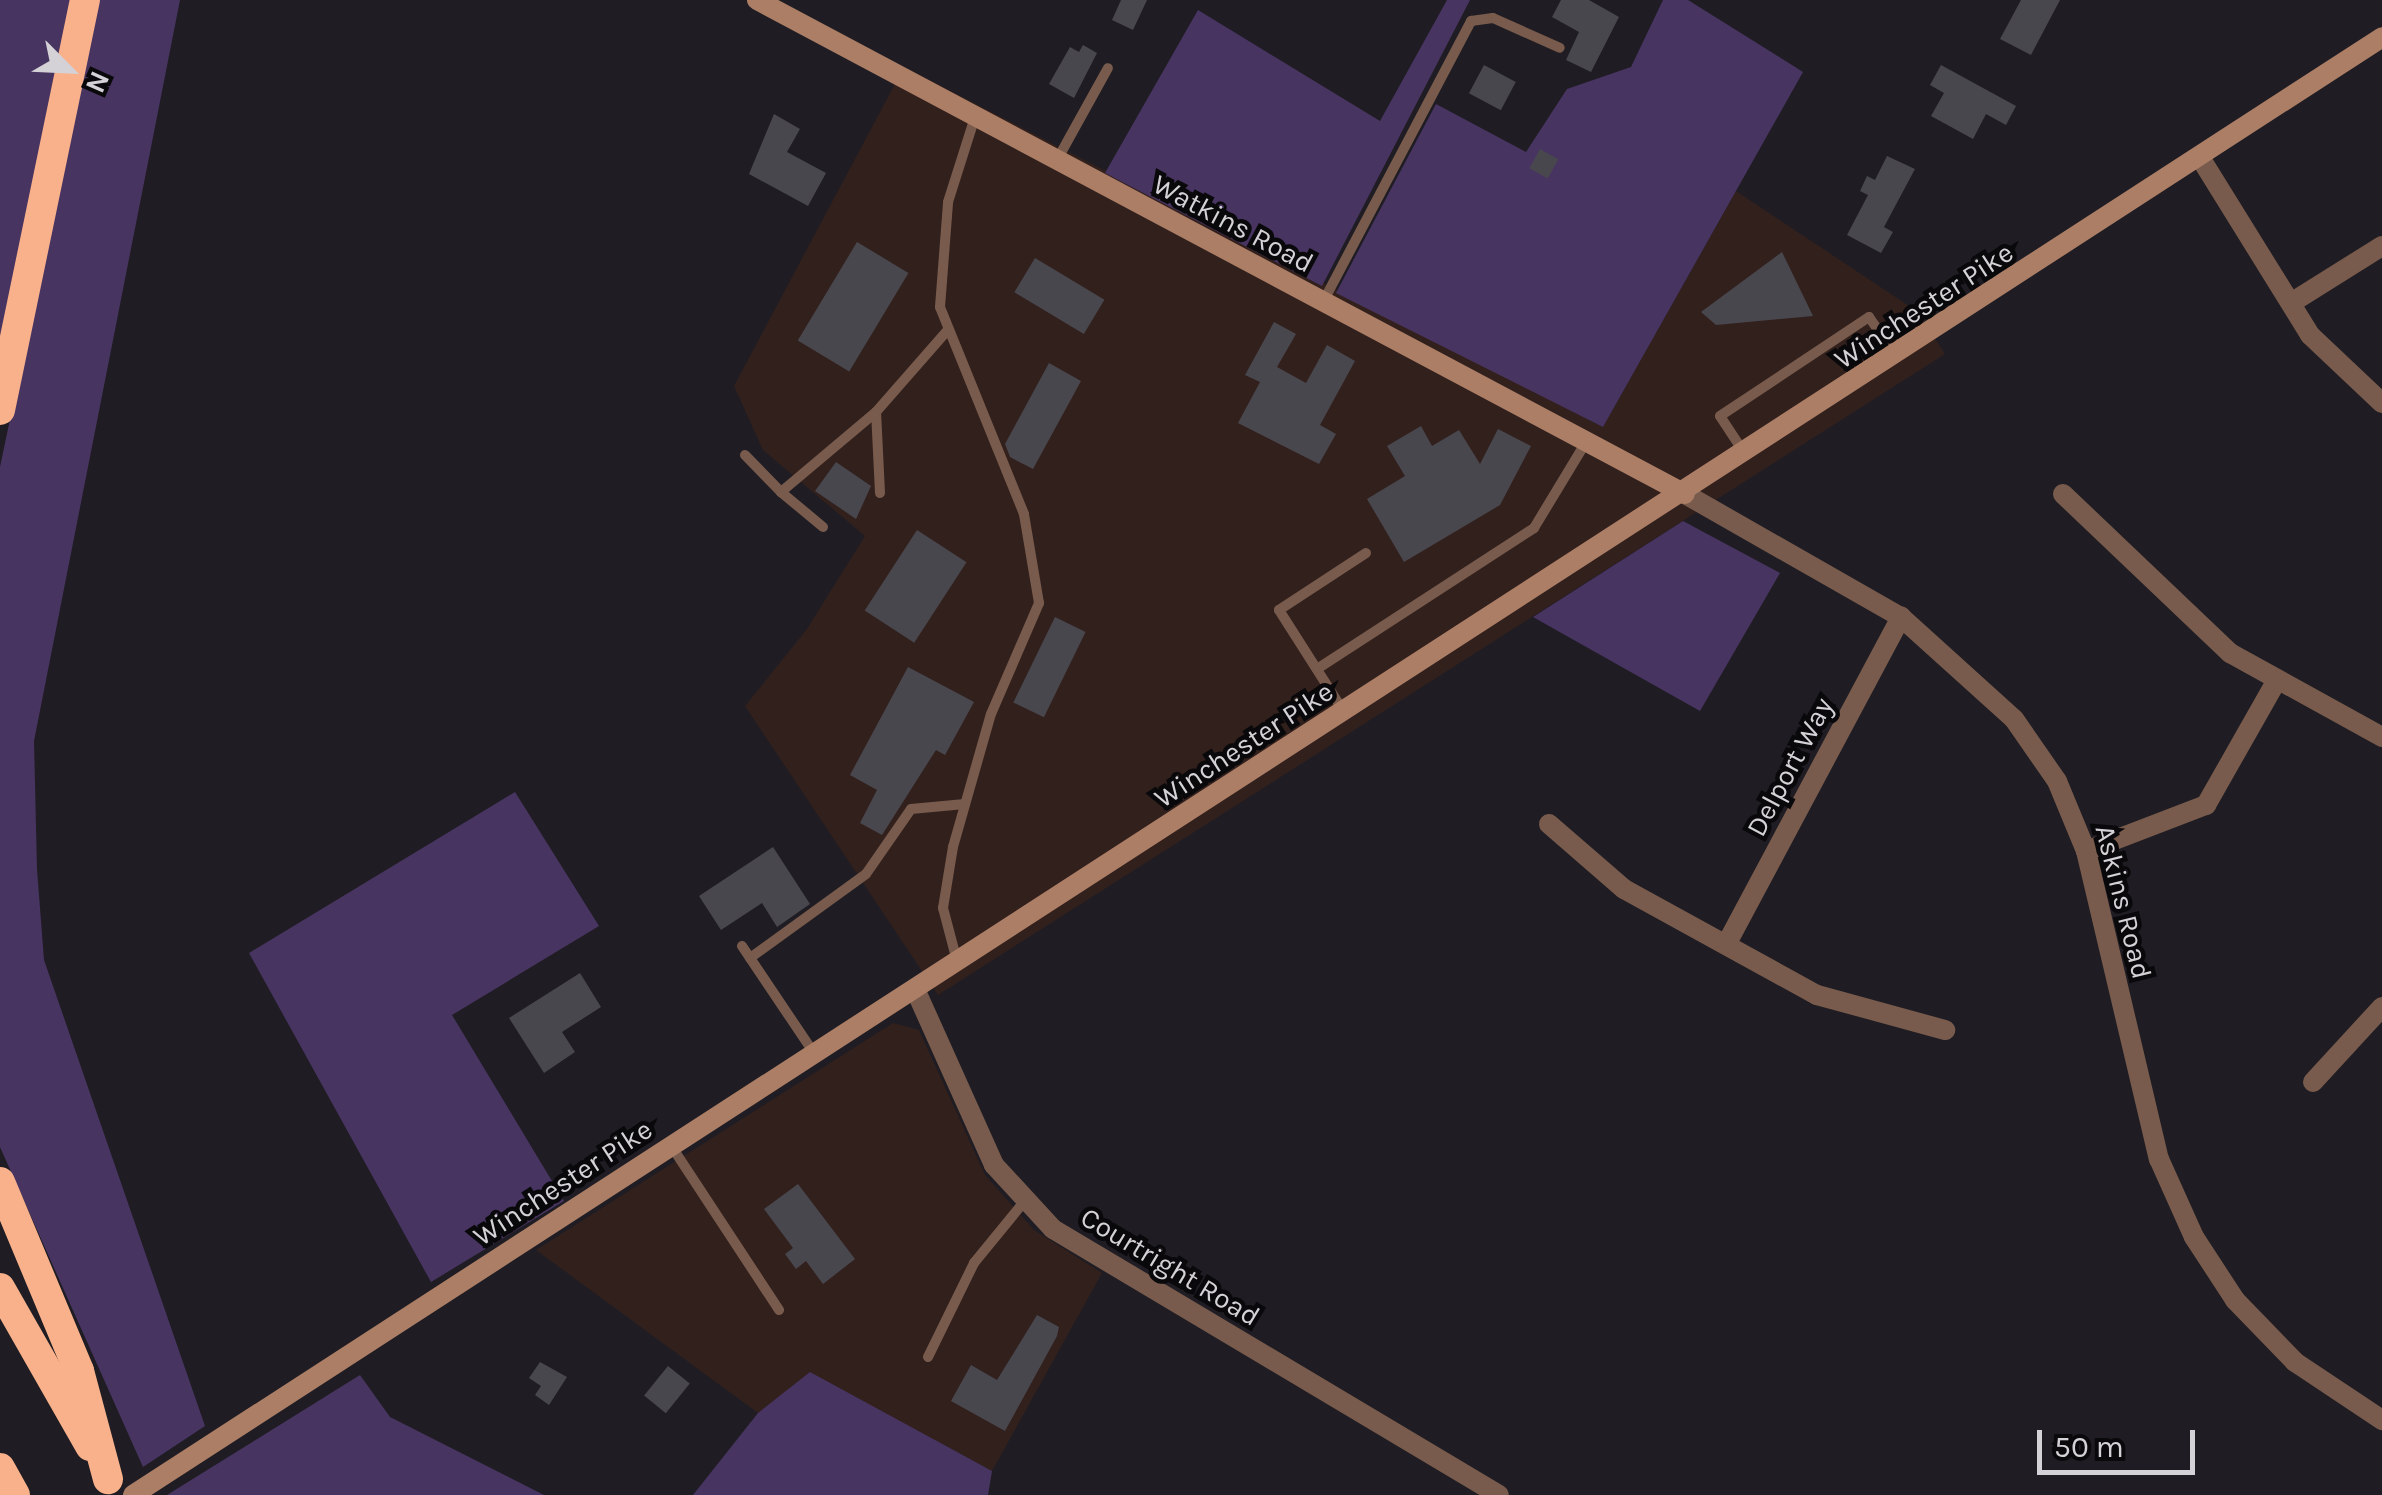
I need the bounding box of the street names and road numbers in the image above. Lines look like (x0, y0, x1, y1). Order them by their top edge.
street label: Watkins Road (1147, 168, 1319, 280)
street label: Winchester Pike (1828, 236, 2020, 376)
street label: Winchester Pike (1148, 675, 1340, 815)
street label: Delport Way (1739, 692, 1841, 842)
street label: Askins Road (2088, 821, 2158, 983)
street label: Winchester Pike (467, 1113, 659, 1253)
street label: Courtright Road (1074, 1200, 1266, 1334)

